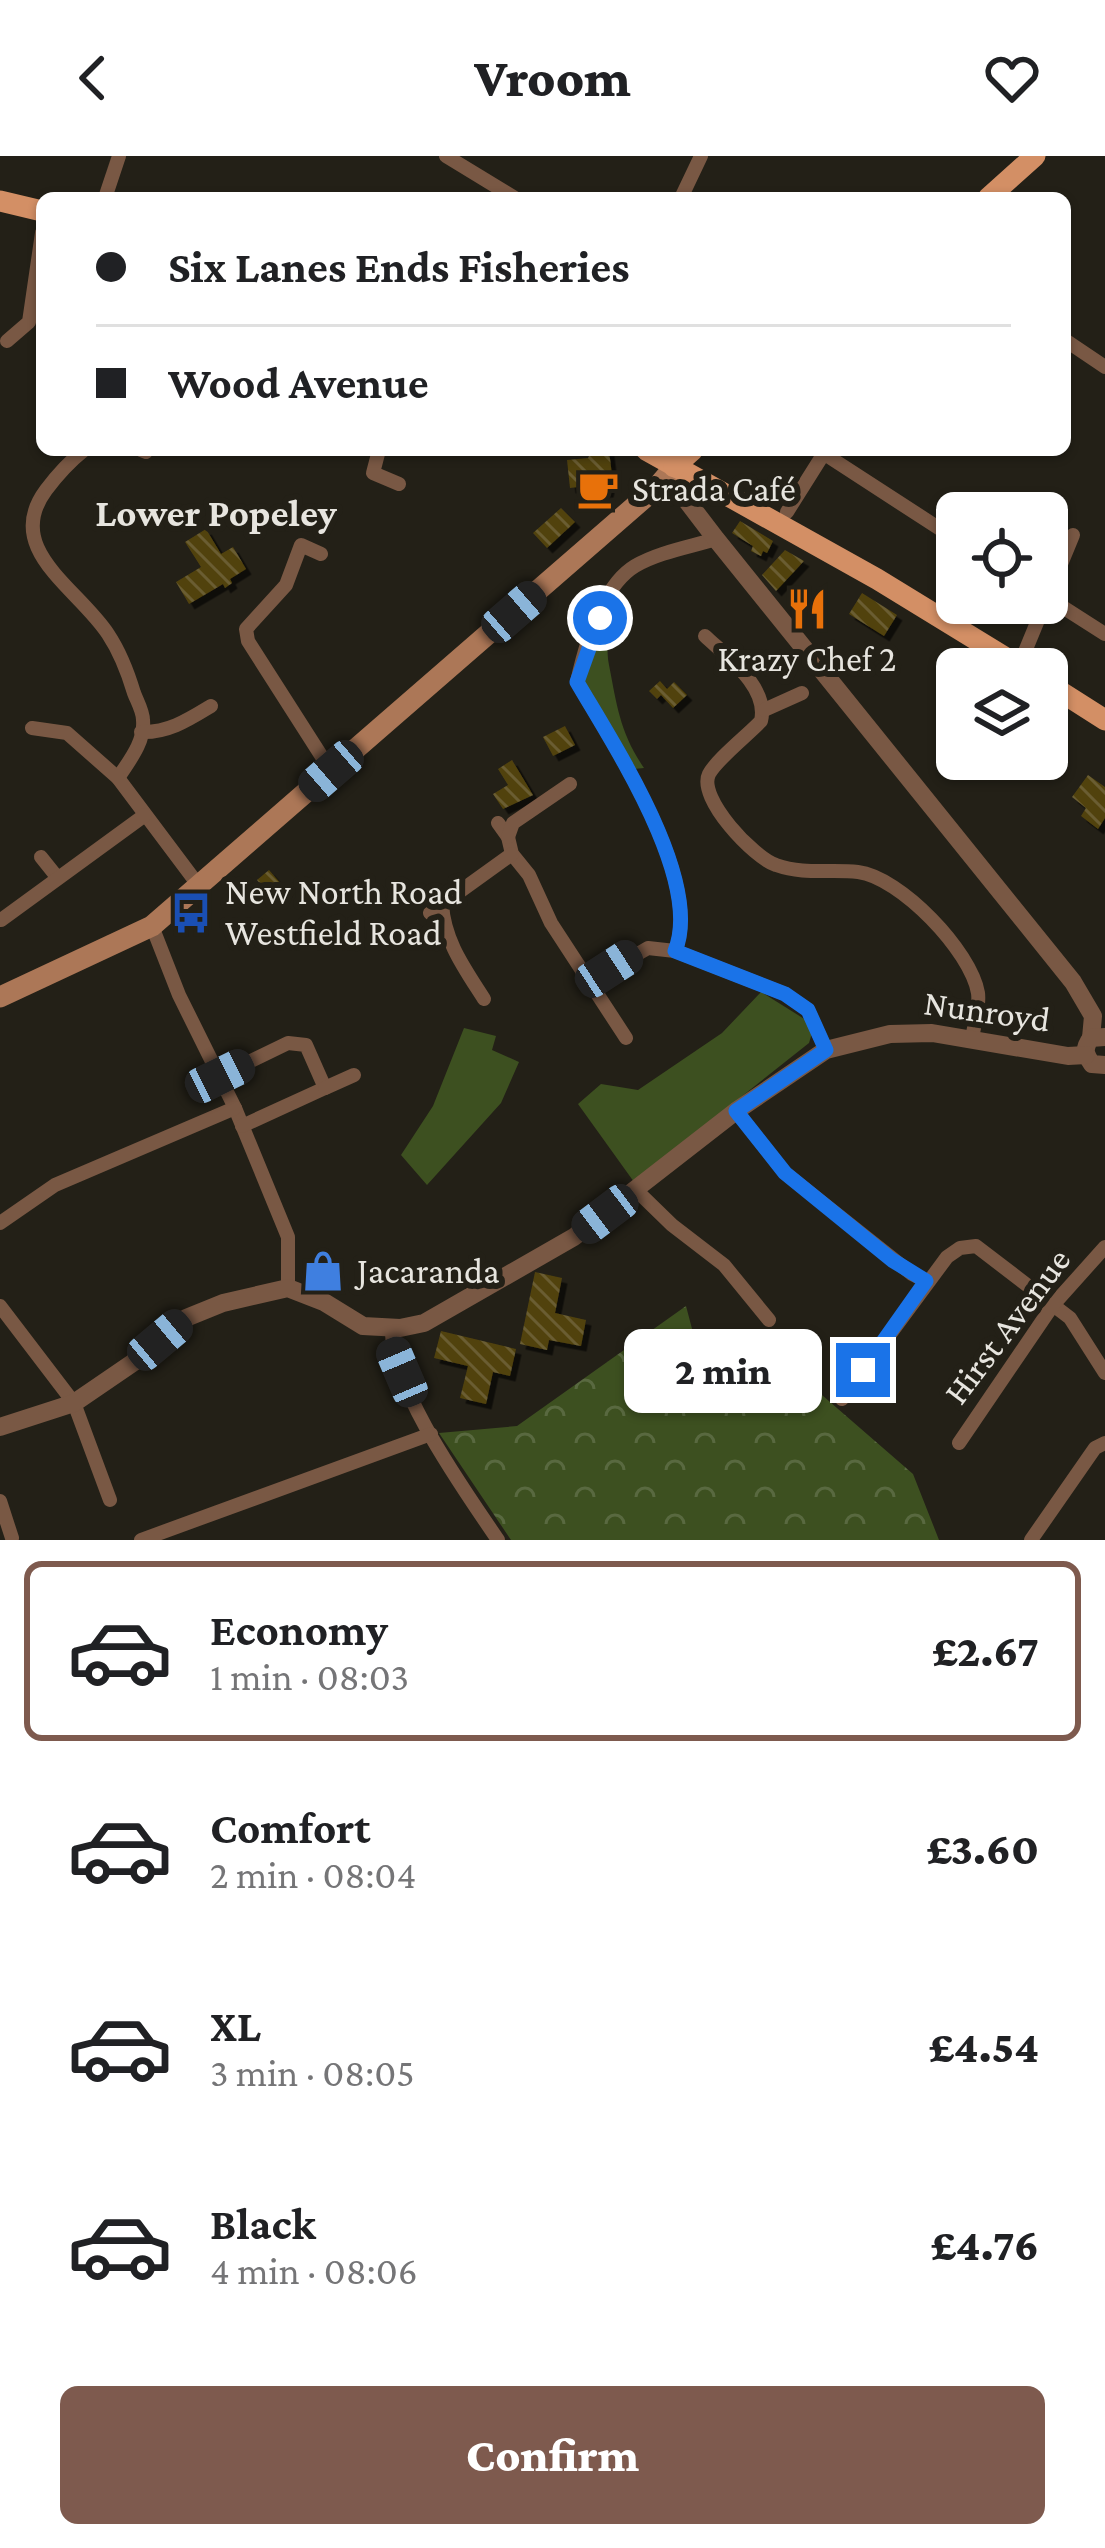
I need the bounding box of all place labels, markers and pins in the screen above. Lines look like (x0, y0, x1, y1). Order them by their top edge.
cafe icon: Strada Café (575, 466, 621, 512)
place label: Strada Café (632, 469, 796, 509)
restaurant icon: Krazy Chef 2 (784, 586, 830, 632)
place label: Krazy Chef 2 (718, 639, 896, 679)
place label: New North Road Westfield Road (225, 872, 463, 953)
bus stop icon: New North Road Westfield Road (168, 890, 214, 936)
shop icon: Jacaranda (300, 1248, 346, 1294)
place label: Jacaranda (354, 1251, 500, 1291)

